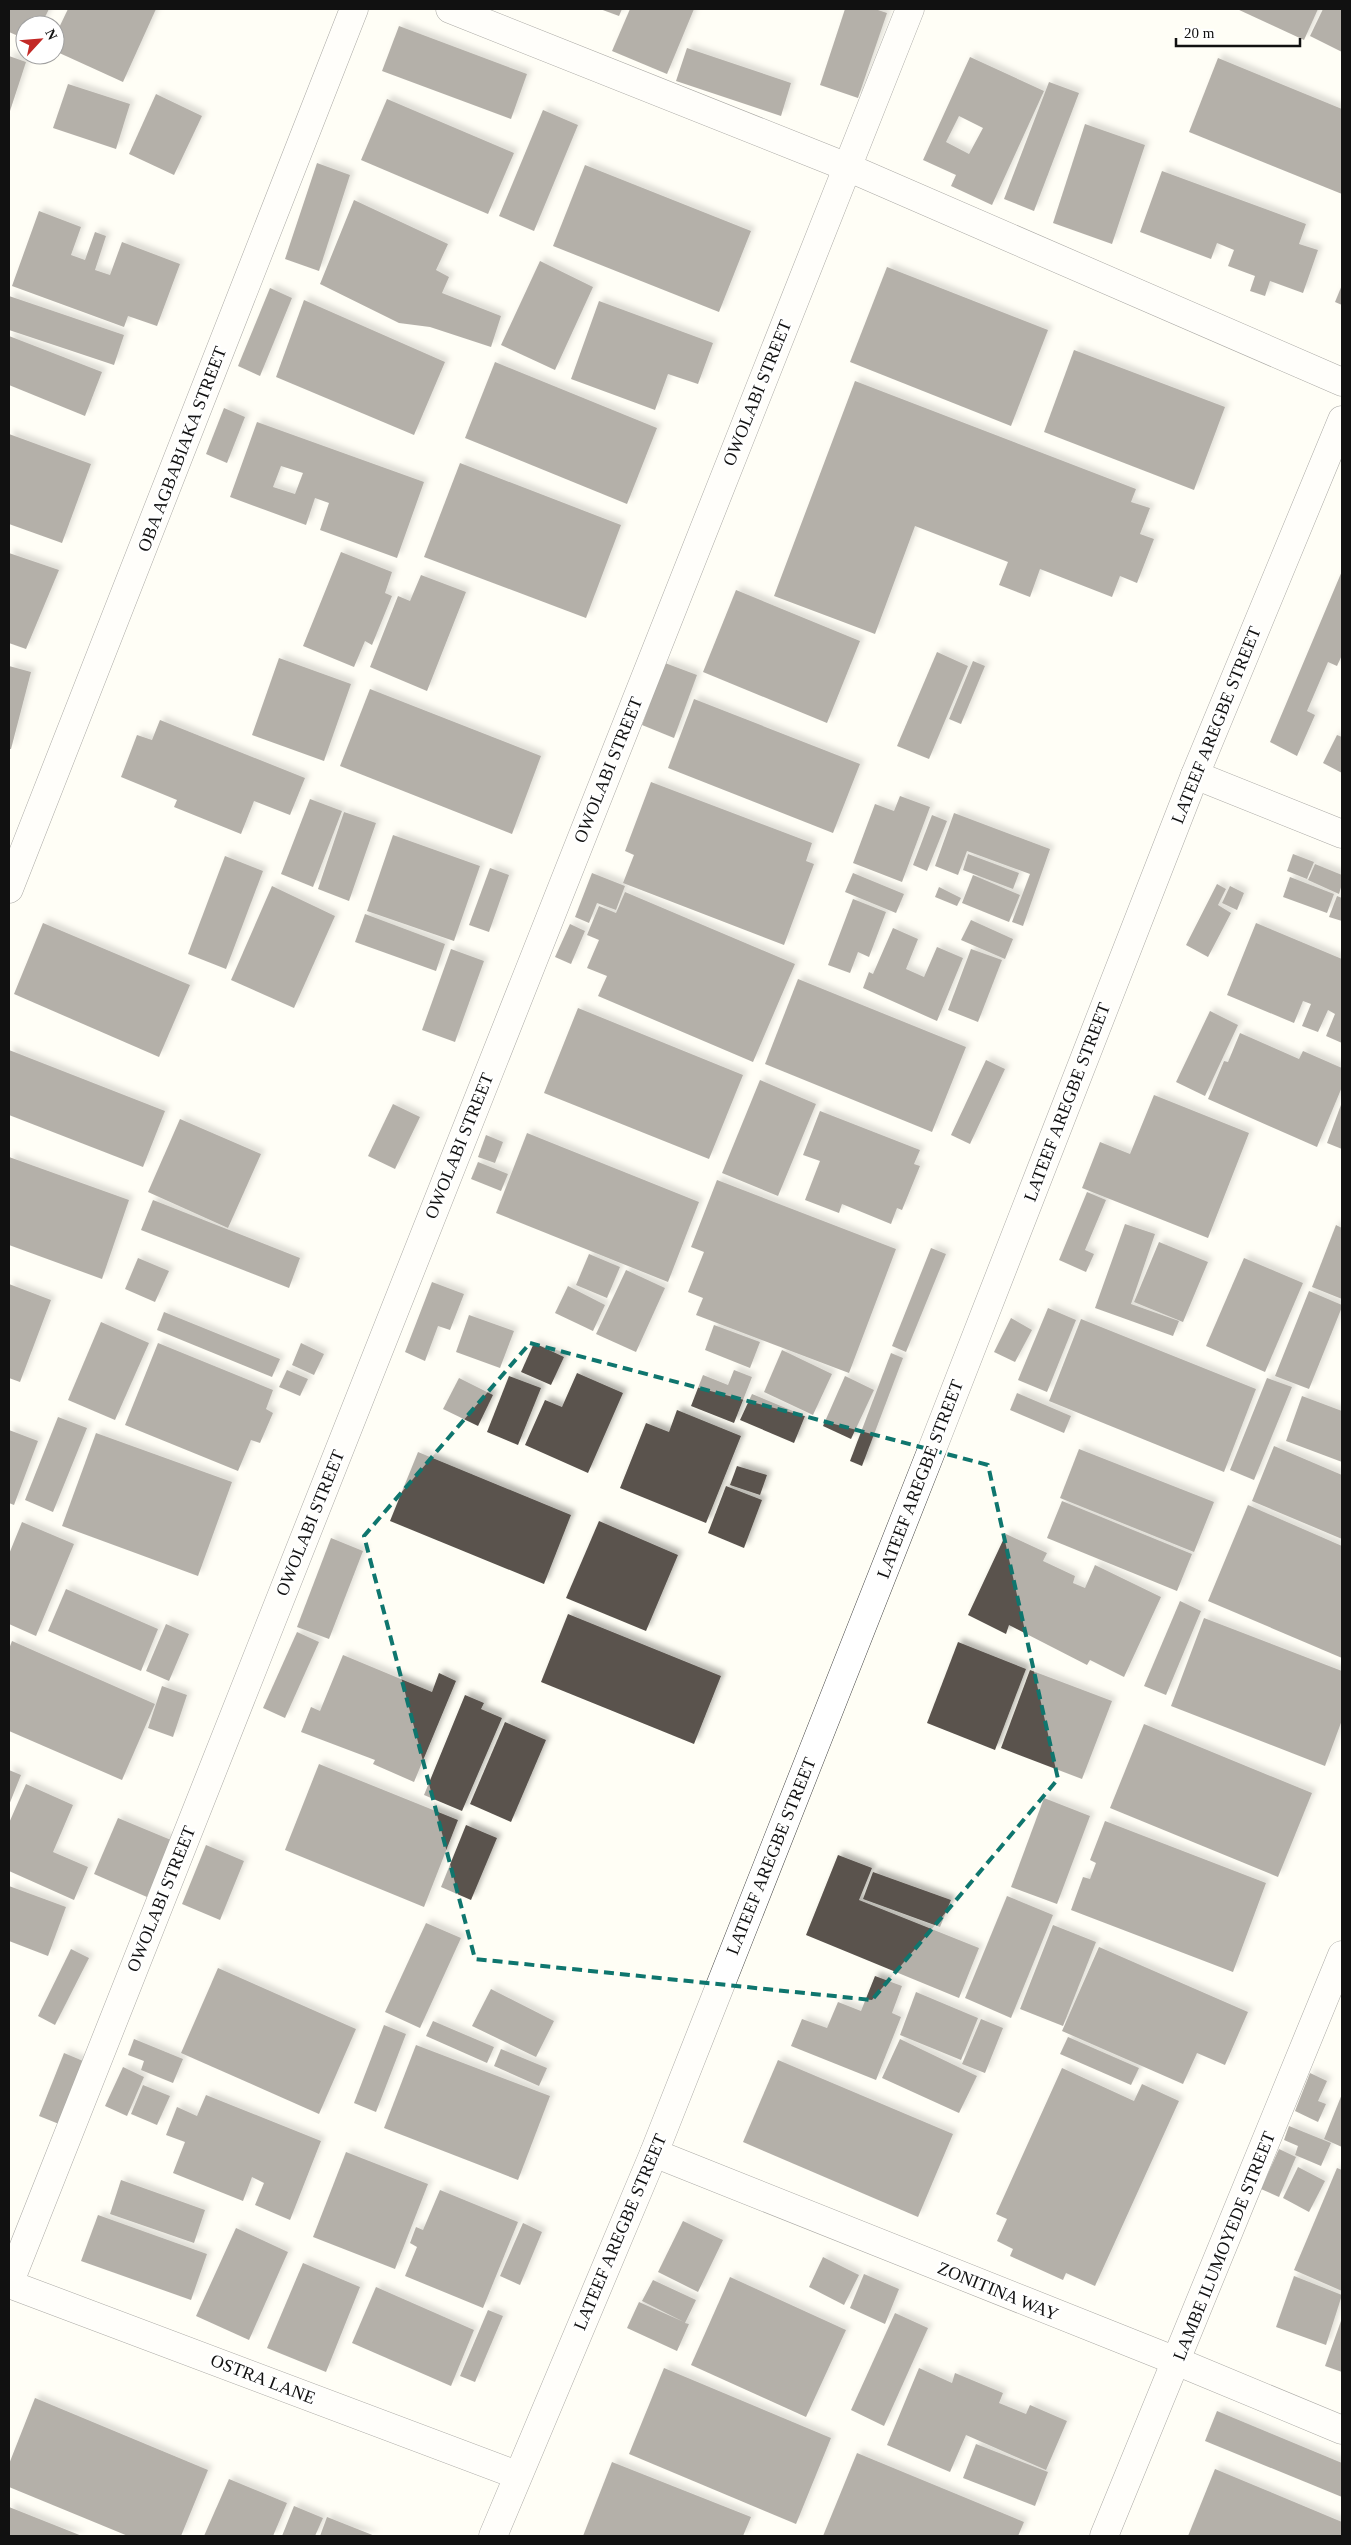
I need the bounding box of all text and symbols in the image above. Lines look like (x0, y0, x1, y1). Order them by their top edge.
north arrow (15, 15, 65, 65)
scale bar (1176, 15, 1300, 47)
text: 20 m (1184, 25, 1215, 41)
text: N (42, 27, 60, 42)
street label: OWOLABI STREET (719, 317, 795, 469)
street label: OBA AGBABIAKA STREET (134, 344, 230, 554)
street label: LATEEF AREGBE STREET (1167, 623, 1265, 827)
street label: OWOLABI STREET (570, 694, 646, 846)
street label: LATEEF AREGBE STREET (1020, 1000, 1114, 1204)
street label: OWOLABI STREET (421, 1070, 497, 1222)
street label: LATEEF AREGBE STREET (873, 1377, 967, 1581)
street label: OWOLABI STREET (272, 1447, 348, 1599)
street label: LATEEF AREGBE STREET (722, 1754, 820, 1958)
street label: OWOLABI STREET (123, 1823, 199, 1975)
street label: LAMBE ILUMOYEDE STREET (1169, 2129, 1279, 2363)
street label: LATEEF AREGBE STREET (570, 2131, 670, 2333)
street label: ZONITINA WAY (935, 2258, 1061, 2324)
street label: OSTRA LANE (208, 2350, 318, 2408)

